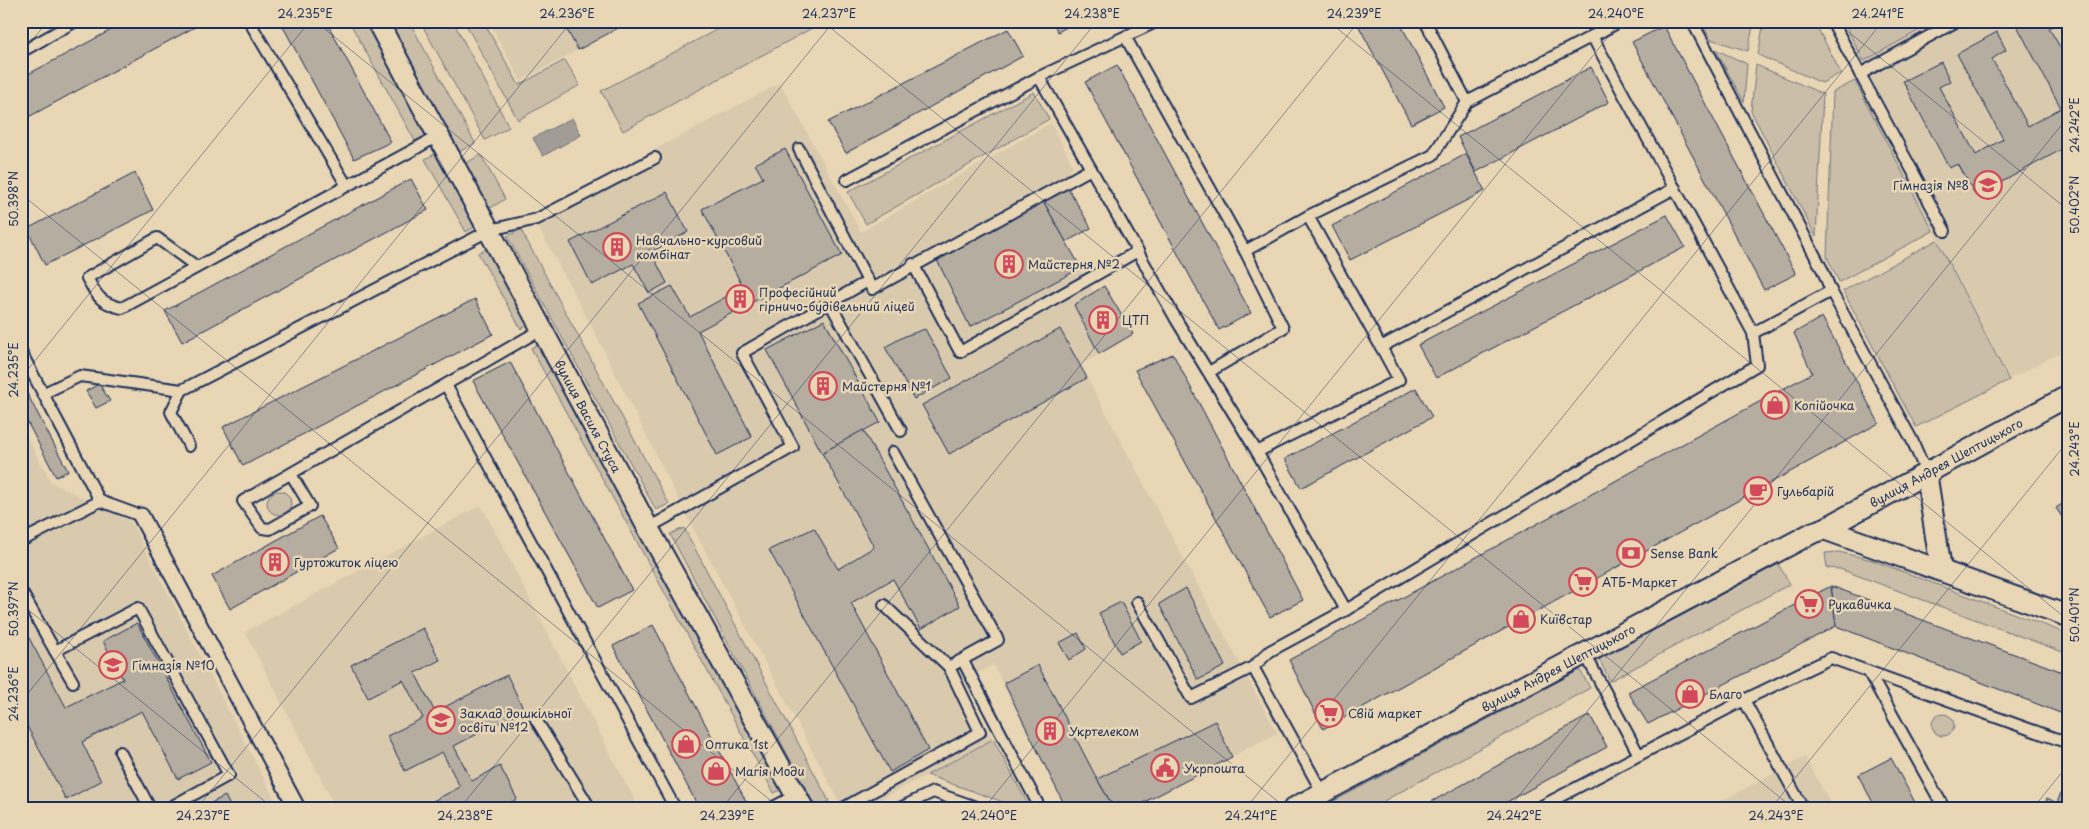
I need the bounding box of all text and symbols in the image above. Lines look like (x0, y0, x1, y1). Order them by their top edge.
text: 24.235°E (277, 4, 333, 22)
text: 24.236°E (539, 4, 595, 22)
text: 24.237°E (802, 4, 856, 22)
text: 24.238°E (1064, 4, 1120, 22)
text: 24.239°E (1326, 4, 1382, 22)
text: 24.240°E (1588, 4, 1644, 22)
text: 24.241°E (1852, 4, 1904, 22)
text: 24.242°E (2065, 97, 2083, 153)
school or university icon: Гімназія №8 (1973, 170, 2003, 200)
text: 50.398°N (4, 171, 22, 227)
place label: Гімназія №8 (1893, 176, 1969, 194)
text: 50.402°N (2065, 176, 2083, 234)
place label: Навчально-курсовий комбінат (636, 231, 762, 263)
building icon: Навчально-курсовий комбінат (602, 232, 632, 262)
building icon: Майстерня №2 (994, 249, 1024, 279)
place label: Майстерня №2 (1028, 255, 1120, 273)
place label: Професійний гірничо-будівельний ліцей (759, 283, 915, 315)
building icon: Професійний гірничо-будівельний ліцей (725, 284, 755, 314)
building icon: ЦТП (1088, 305, 1118, 335)
place label: ЦТП (1122, 311, 1149, 329)
text: 24.235°E (4, 342, 22, 398)
street label: вулиця Василя Стуса (551, 356, 626, 476)
building icon: Майстерня №1 (808, 371, 838, 401)
place label: Майстерня №1 (842, 377, 931, 395)
shop icon: Копійочка (1760, 390, 1790, 420)
place label: Копійочка (1794, 396, 1855, 414)
street label: вулиця Андрея Шептицького (1866, 413, 2026, 512)
text: 24.243°E (2065, 421, 2083, 477)
cafe icon: Гульбарій (1743, 476, 1773, 506)
place label: Гульбарій (1777, 482, 1834, 500)
bank icon: Sense Bank (1616, 538, 1646, 568)
place label: Sense Bank (1650, 544, 1718, 562)
building icon: Гуртожиток ліцею (260, 547, 290, 577)
place label: Гуртожиток ліцею (294, 553, 398, 571)
supermarket icon: АТБ-Маркет (1568, 567, 1598, 597)
place label: АТБ-Маркет (1602, 573, 1677, 591)
text: 50.397°N (4, 581, 22, 637)
text: 50.401°N (2065, 587, 2083, 643)
supermarket icon: Рукавичка (1794, 589, 1824, 619)
place label: Рукавичка (1828, 595, 1892, 613)
shop icon: Київстар (1506, 604, 1536, 634)
place label: Київстар (1540, 610, 1592, 628)
street label: вулиця Андрея Шептицького (1478, 619, 1638, 716)
school or university icon: Гімназія №10 (98, 650, 128, 680)
place label: Гімназія №10 (132, 656, 215, 674)
text: 24.236°E (4, 666, 22, 722)
shop icon: Благо (1675, 679, 1705, 709)
place label: Благо (1709, 685, 1743, 703)
supermarket icon: Свій маркет (1314, 698, 1344, 728)
place label: Заклад дошкільної освіти №12 (460, 704, 572, 736)
place label: Свій маркет (1348, 704, 1422, 722)
school or university icon: Заклад дошкільної освіти №12 (426, 705, 456, 735)
building icon: Укртелеком (1035, 716, 1065, 746)
place label: Укртелеком (1069, 722, 1139, 740)
shop icon: Оптика 1st (671, 729, 701, 759)
place label: Оптика 1st (705, 735, 769, 753)
public building icon: Укрпошта (1150, 753, 1180, 783)
shop icon: Магія Моди (701, 756, 731, 786)
place label: Укрпошта (1184, 759, 1245, 777)
place label: Магія Моди (735, 762, 805, 780)
text: 24.237°E (176, 806, 230, 824)
text: 24.238°E (437, 806, 493, 824)
text: 24.239°E (699, 806, 755, 824)
text: 24.240°E (961, 806, 1017, 824)
text: 24.241°E (1225, 806, 1277, 824)
text: 24.242°E (1486, 806, 1542, 824)
text: 24.243°E (1748, 806, 1804, 824)

